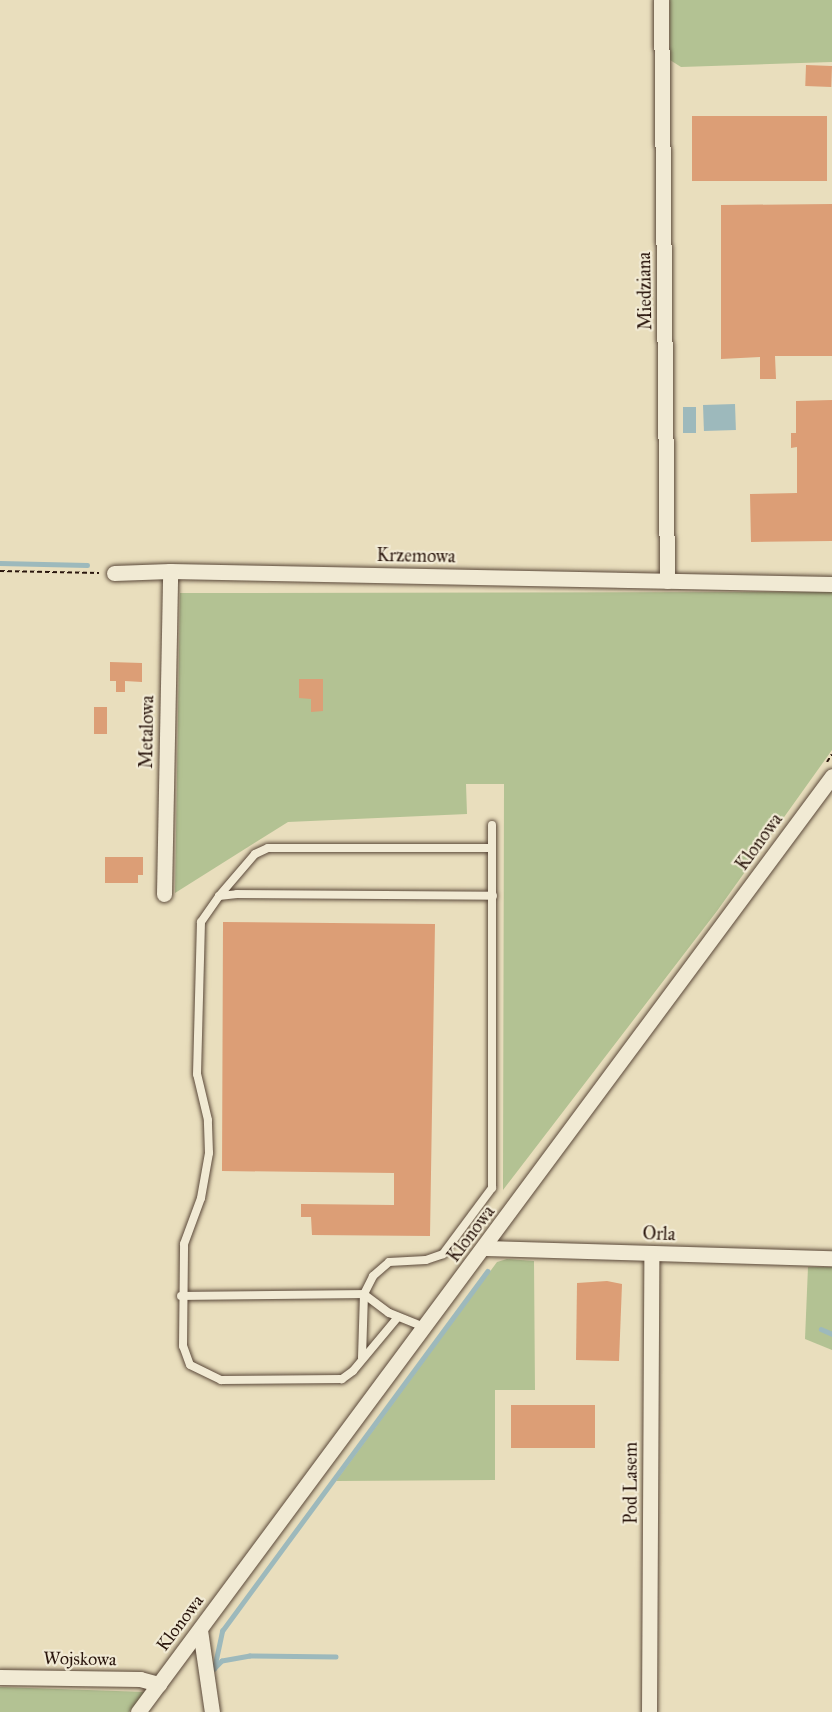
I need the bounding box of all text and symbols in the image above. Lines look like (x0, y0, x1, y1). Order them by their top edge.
street label: Miedziana (634, 252, 656, 330)
street label: Krzemowa (376, 545, 456, 567)
street label: Metalowa (136, 695, 158, 769)
street label: Klonowa (731, 809, 787, 875)
street label: Klonowa (443, 1202, 499, 1266)
street label: Orla (642, 1223, 676, 1245)
street label: Pod Lasem (620, 1442, 642, 1524)
street label: Klonowa (152, 1591, 208, 1655)
street label: Wojskowa (43, 1648, 117, 1670)

